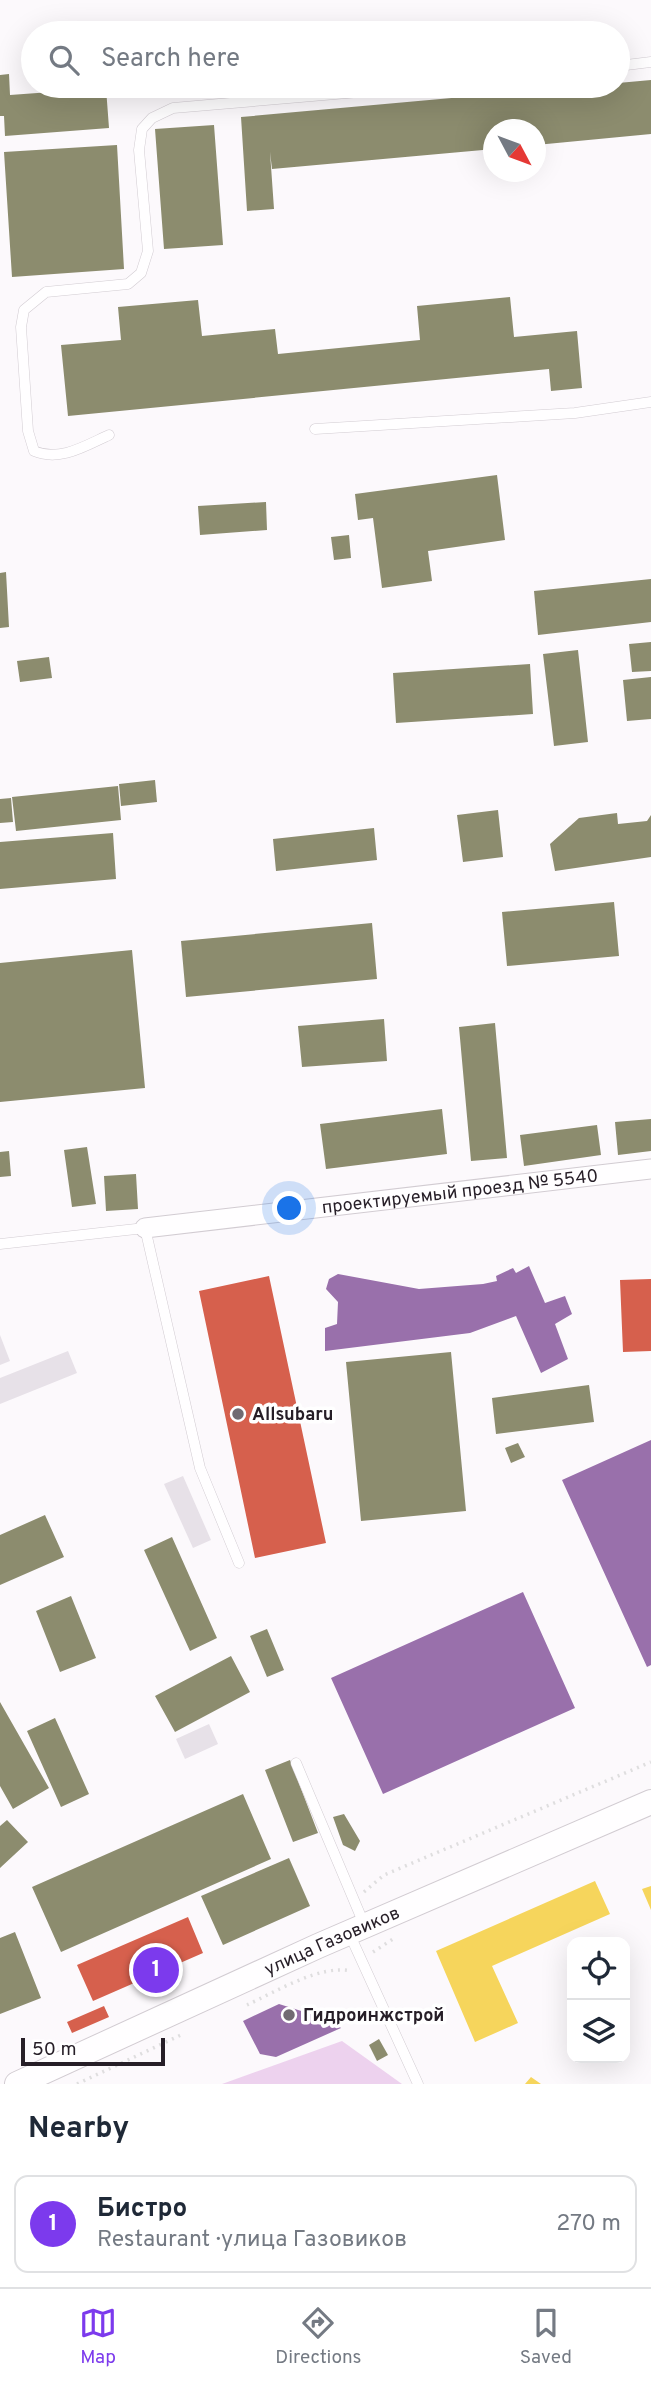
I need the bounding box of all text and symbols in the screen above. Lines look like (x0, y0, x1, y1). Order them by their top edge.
search box (21, 21, 630, 98)
icon: search (45, 41, 83, 79)
text: Search here (101, 43, 240, 76)
north arrow (483, 119, 546, 182)
street label: проектируемый проезд № 5540 (321, 1165, 599, 1220)
your location (272, 1191, 306, 1225)
place label: Allsubaru (252, 1404, 334, 1427)
marker: Allsubaru (230, 1406, 246, 1422)
street label: улица Газовиков (261, 1902, 404, 1982)
map controls (567, 1937, 630, 2063)
button: locate (567, 1937, 630, 2000)
pin: 1 (133, 1944, 179, 1996)
button: layers (567, 2000, 630, 2063)
place label: Гидроинжстрой (303, 2005, 444, 2028)
marker: Гидроинжстрой (281, 2007, 297, 2023)
scale bar (21, 2035, 164, 2067)
text: 50 m (32, 2038, 77, 2062)
text: Nearby (28, 2111, 129, 2148)
text: Бистро (97, 2193, 187, 2226)
text: 1 (48, 2210, 58, 2239)
text: 270 m (556, 2210, 621, 2239)
text: Restaurant · улица Газовиков (97, 2226, 407, 2255)
tab: Map (79, 2304, 117, 2370)
tab: Directions (275, 2304, 362, 2370)
tab: Saved (520, 2304, 572, 2370)

